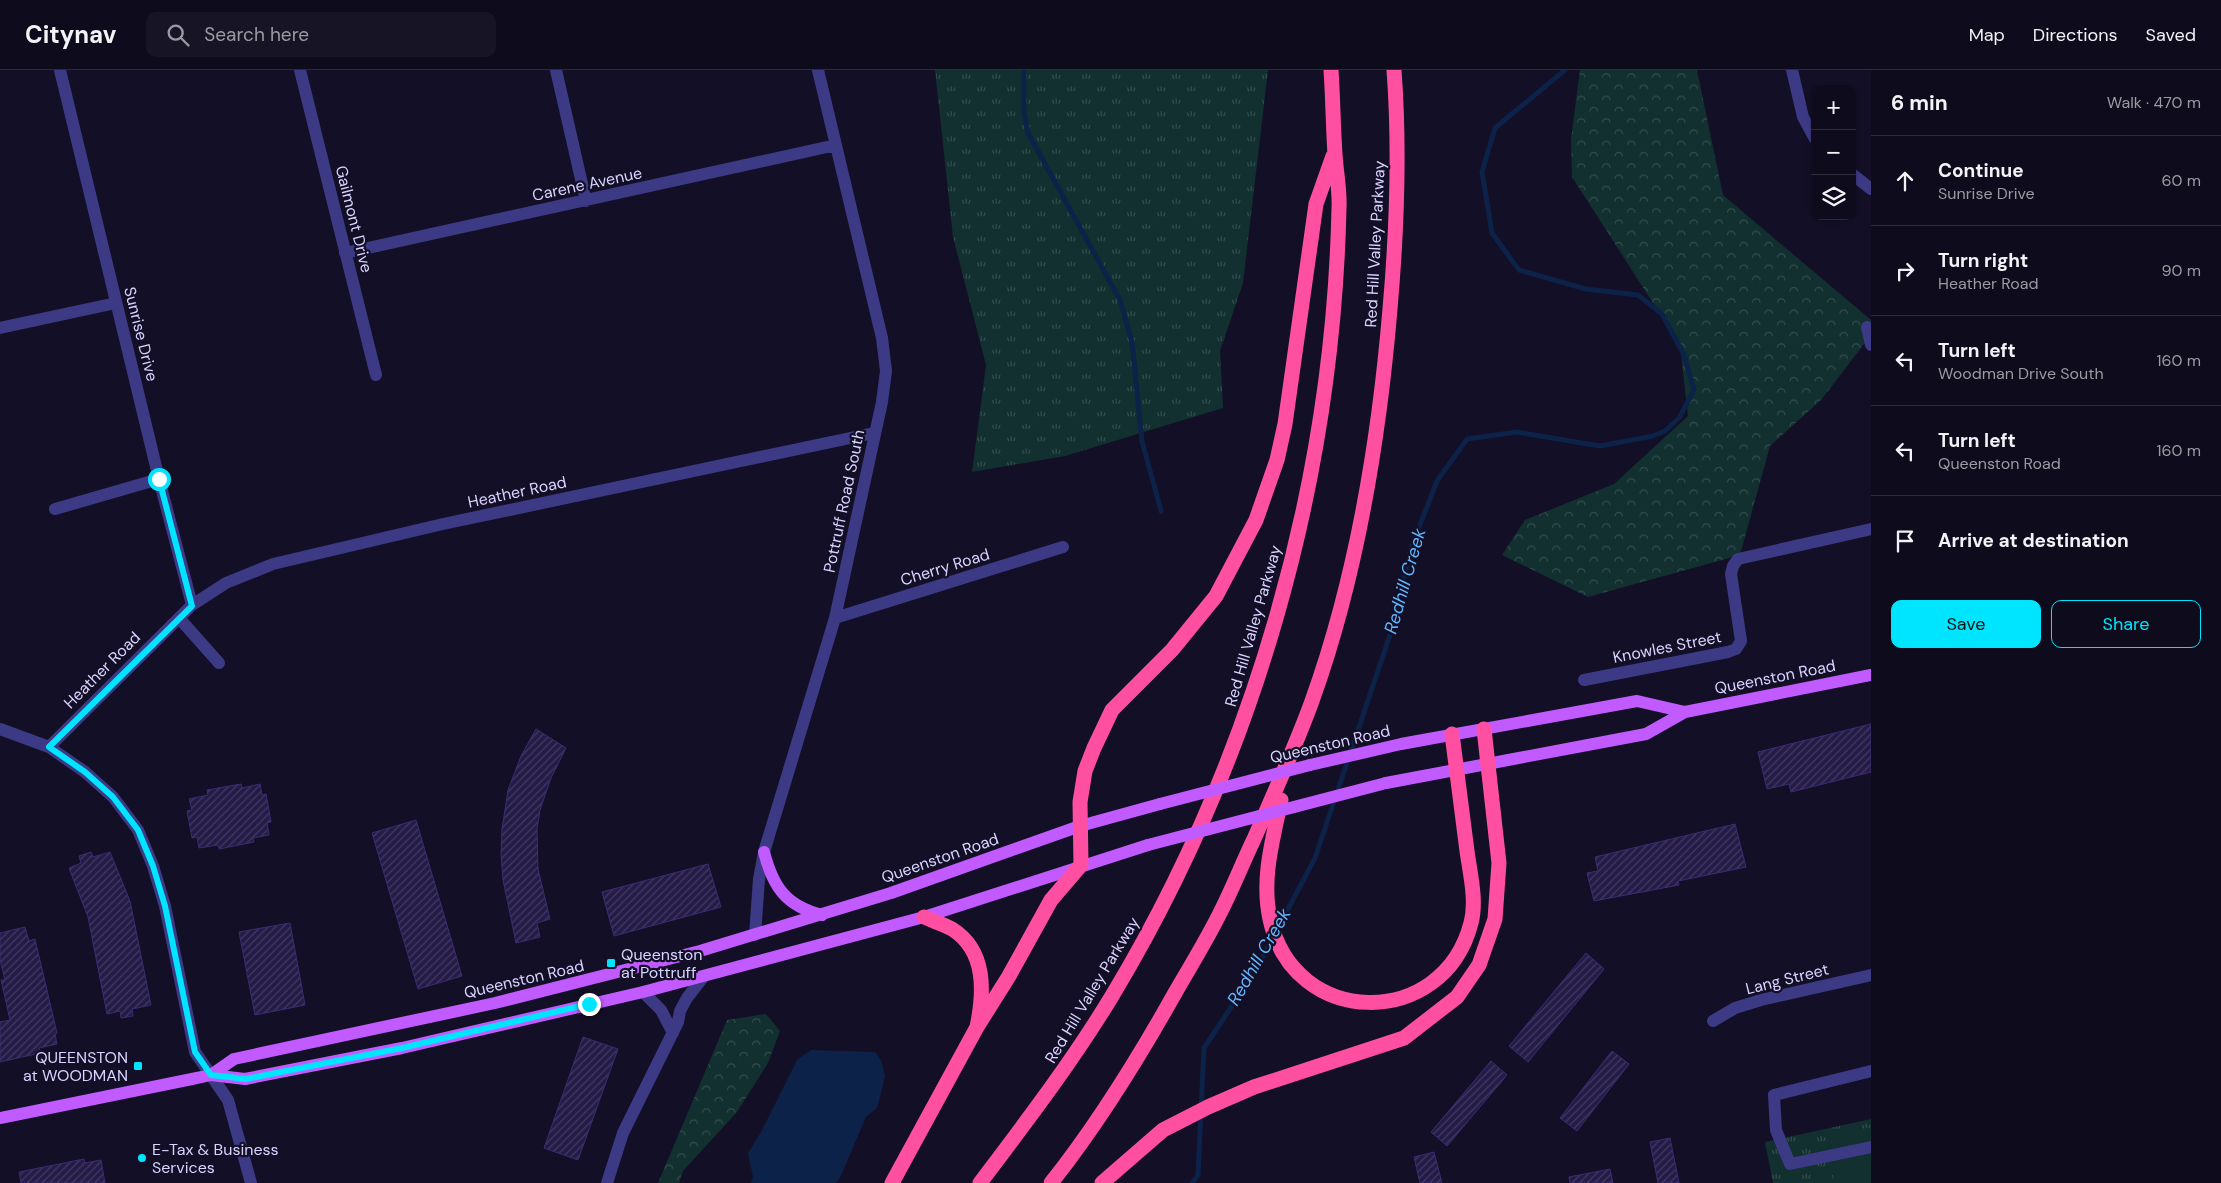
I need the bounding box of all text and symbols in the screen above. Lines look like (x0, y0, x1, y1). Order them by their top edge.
search box (146, 12, 496, 57)
text: Citynav (25, 19, 116, 50)
icon: search (164, 21, 192, 49)
text: Search here (204, 22, 309, 47)
text: Map (1969, 23, 2005, 47)
text: Directions (2033, 23, 2118, 47)
text: Saved (2146, 23, 2196, 47)
map controls (1811, 85, 1856, 220)
button: + (1811, 85, 1856, 130)
text: 6 min (1891, 89, 1948, 117)
text: Walk · 470 m (2107, 92, 2201, 113)
button: − (1811, 130, 1856, 175)
text: Continue (1938, 158, 2024, 183)
street label: Red Hill Valley Parkway (1360, 160, 1390, 328)
street label: Carene Avenue (530, 162, 644, 206)
street label: Gailmont Drive (331, 163, 377, 275)
icon: ahead (1891, 167, 1919, 195)
text: 60 m (2161, 170, 2201, 191)
button: layers (1811, 175, 1856, 220)
text: Sunrise Drive (1938, 183, 2035, 204)
text: Turn right (1938, 248, 2028, 273)
icon: right (1891, 257, 1919, 285)
text: 90 m (2161, 260, 2201, 281)
text: Heather Road (1938, 273, 2038, 294)
street label: Sunrise Drive (119, 285, 163, 383)
text: Turn left (1938, 338, 2016, 363)
icon: left (1891, 347, 1919, 375)
text: 160 m (2157, 350, 2201, 371)
text: Woodman Drive South (1938, 363, 2104, 384)
street label: Pottruff Road South (819, 428, 869, 574)
text: Turn left (1938, 428, 2016, 453)
icon: left (1891, 437, 1919, 465)
text: 160 m (2157, 440, 2201, 461)
text: Queenston Road (1938, 453, 2061, 474)
route start (148, 468, 171, 491)
street label: Heather Road (466, 471, 568, 513)
water label: Redhill Creek (1378, 525, 1432, 637)
icon: arrive (1891, 527, 1919, 555)
text: Arrive at destination (1938, 528, 2129, 553)
street label: Red Hill Valley Parkway (1220, 543, 1286, 709)
street label: Cherry Road (898, 544, 992, 590)
button: Save (1891, 600, 2041, 648)
button: Share (2051, 600, 2201, 648)
street label: Knowles Street (1611, 626, 1723, 668)
street label: Heather Road (59, 627, 145, 713)
street label: Queenston Road (1713, 655, 1837, 699)
street label: Queenston Road (1268, 720, 1392, 768)
street label: Queenston Road (879, 828, 1001, 888)
water label: Redhill Creek (1221, 903, 1297, 1010)
street label: Red Hill Valley Parkway (1040, 913, 1144, 1067)
place label: Queenston at Pottruff (621, 944, 702, 983)
street label: Queenston Road (462, 955, 586, 1003)
marker: Queenston at Pottruff (605, 957, 617, 969)
street label: Lang Street (1743, 959, 1831, 999)
route end (578, 993, 601, 1016)
place label: QUEENSTON at WOODMAN (23, 1047, 128, 1086)
marker: QUEENSTON at WOODMAN (132, 1060, 144, 1072)
place label: E-Tax & Business Services (152, 1139, 279, 1178)
marker: E-Tax & Business Services (136, 1152, 148, 1164)

